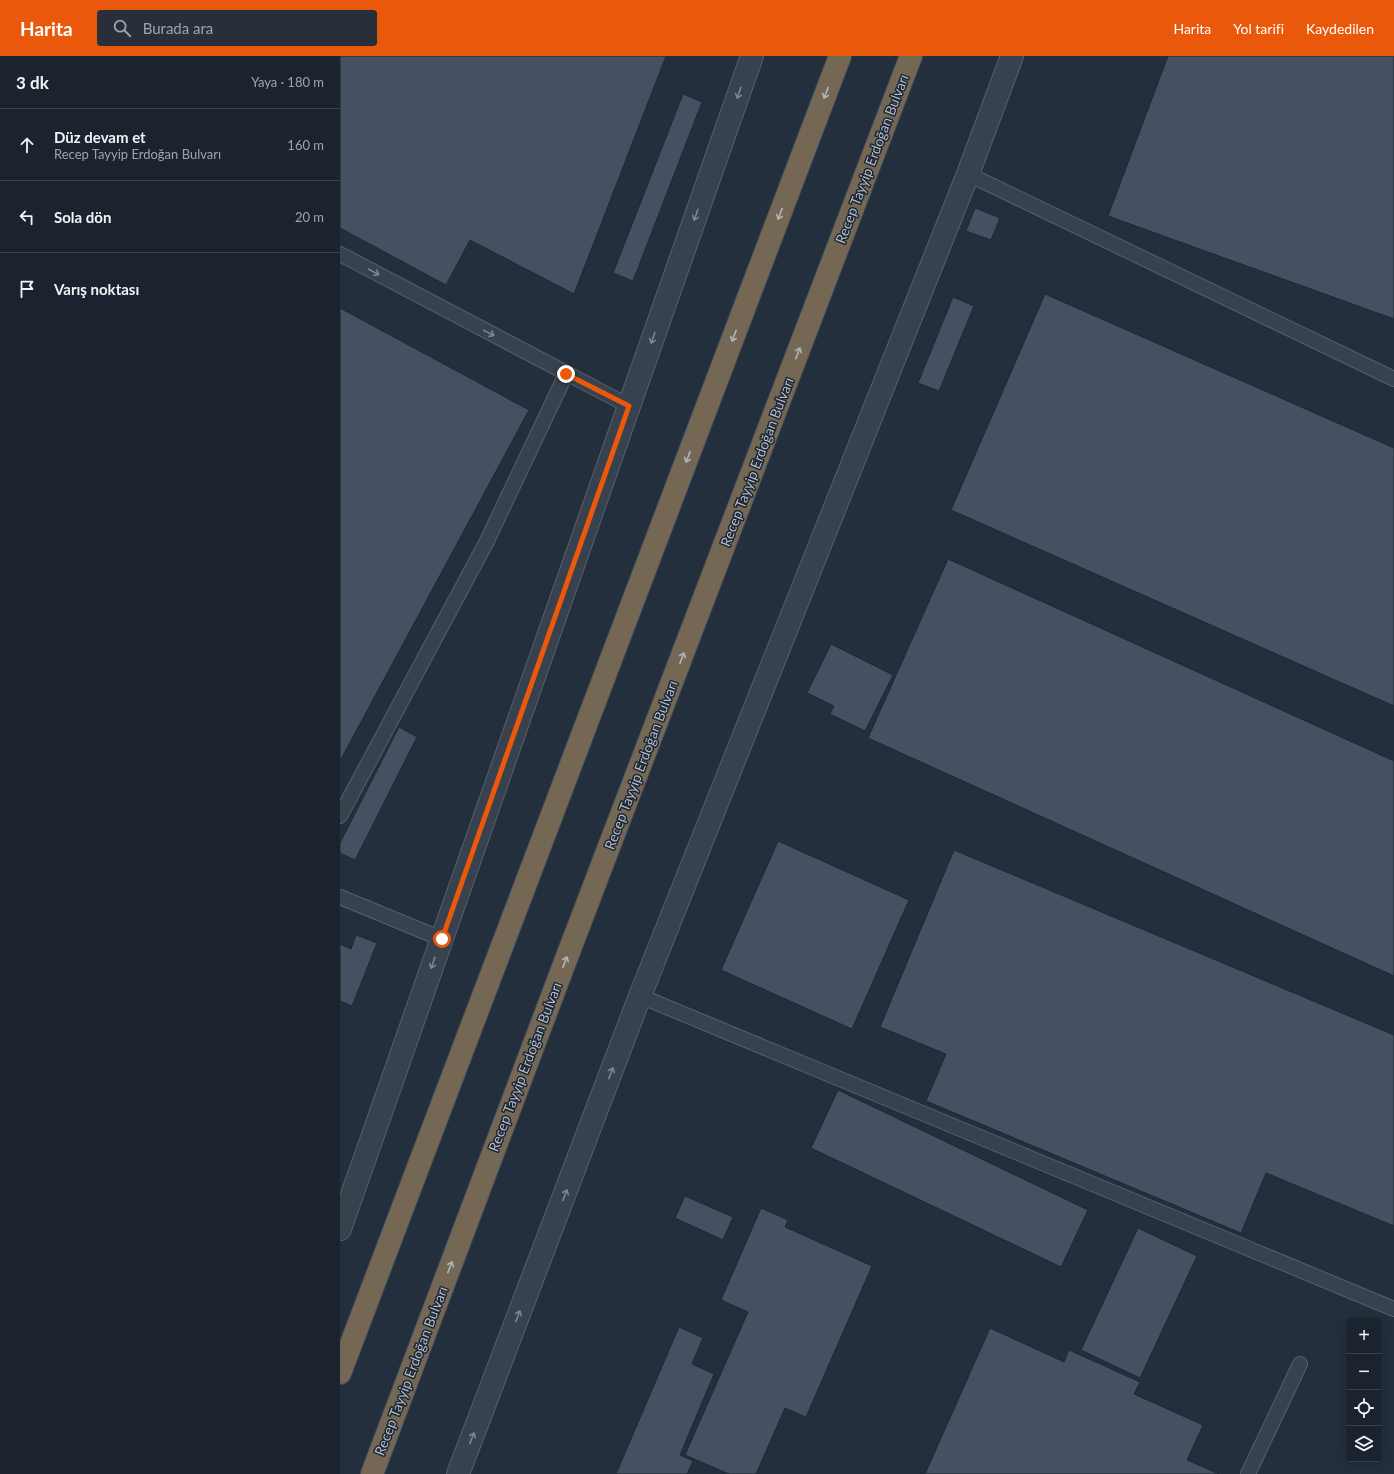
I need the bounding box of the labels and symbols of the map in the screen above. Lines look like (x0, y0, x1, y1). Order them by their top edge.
street label: Recep Tayyip Erdoğan Bulvarı (831, 72, 912, 246)
one-way arrow (734, 86, 742, 98)
one-way arrow (822, 86, 830, 98)
one-way arrow (776, 208, 784, 220)
one-way arrow (691, 209, 699, 221)
one-way arrow (368, 269, 380, 276)
one-way arrow (730, 329, 738, 341)
one-way arrow (483, 330, 495, 337)
one-way arrow (648, 332, 656, 344)
one-way arrow (795, 348, 803, 360)
route end (557, 365, 575, 383)
street label: Recep Tayyip Erdoğan Bulvarı (716, 375, 797, 549)
one-way arrow (683, 451, 691, 463)
one-way arrow (678, 652, 686, 664)
street label: Recep Tayyip Erdoğan Bulvarı (600, 678, 681, 852)
route start (433, 930, 451, 948)
one-way arrow (429, 956, 437, 968)
one-way arrow (562, 957, 570, 969)
street label: Recep Tayyip Erdoğan Bulvarı (484, 980, 565, 1154)
one-way arrow (608, 1068, 616, 1080)
one-way arrow (561, 1189, 569, 1201)
one-way arrow (446, 1262, 454, 1274)
street label: Recep Tayyip Erdoğan Bulvarı (370, 1284, 451, 1458)
one-way arrow (515, 1311, 523, 1323)
one-way arrow (469, 1432, 477, 1444)

